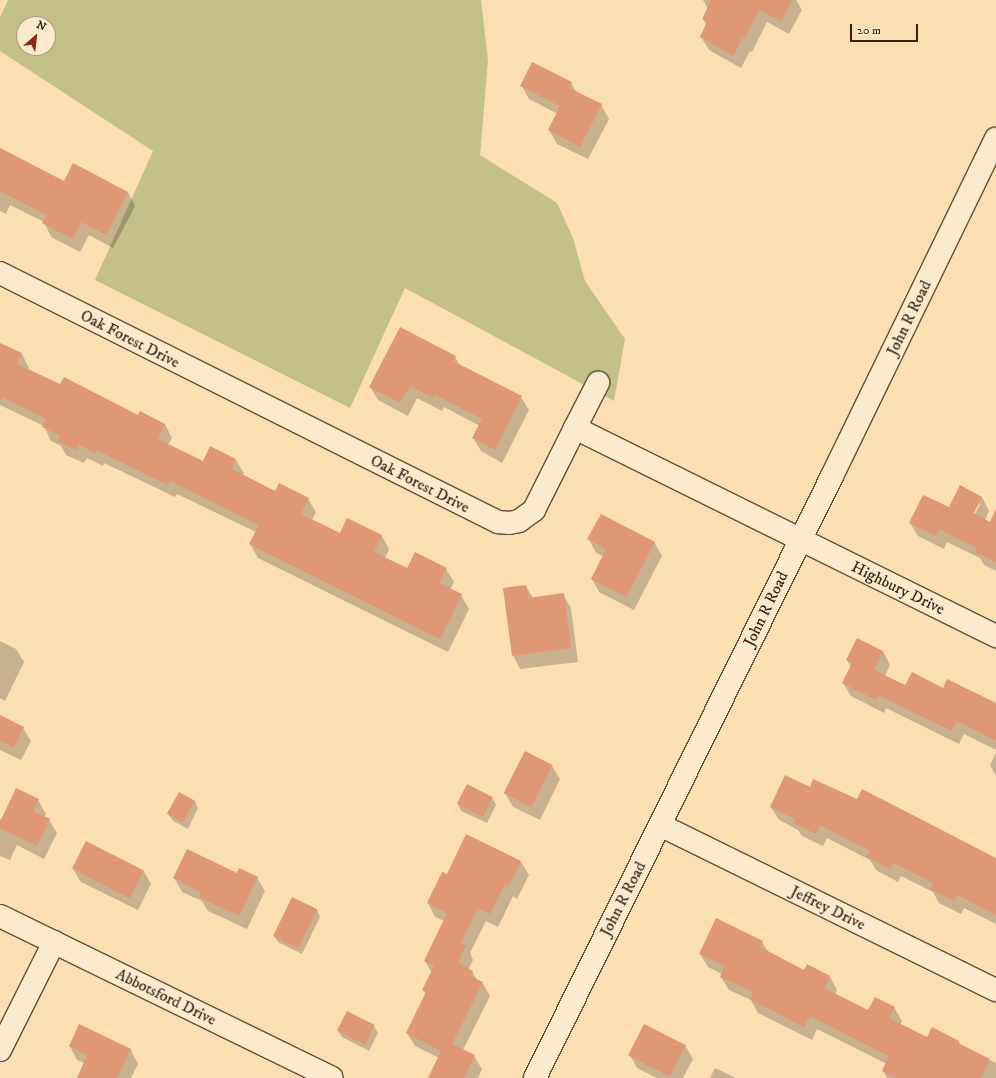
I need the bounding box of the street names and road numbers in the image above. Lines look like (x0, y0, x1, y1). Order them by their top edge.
street label: John R Road (883, 277, 935, 359)
street label: Oak Forest Drive (77, 306, 183, 372)
street label: Oak Forest Drive (367, 451, 473, 517)
street label: Highbury Drive (848, 557, 948, 619)
street label: John R Road (740, 568, 792, 650)
street label: John R Road (596, 858, 650, 940)
street label: Jeffrey Drive (787, 882, 869, 934)
street label: Abbotsford Drive (113, 964, 219, 1030)

